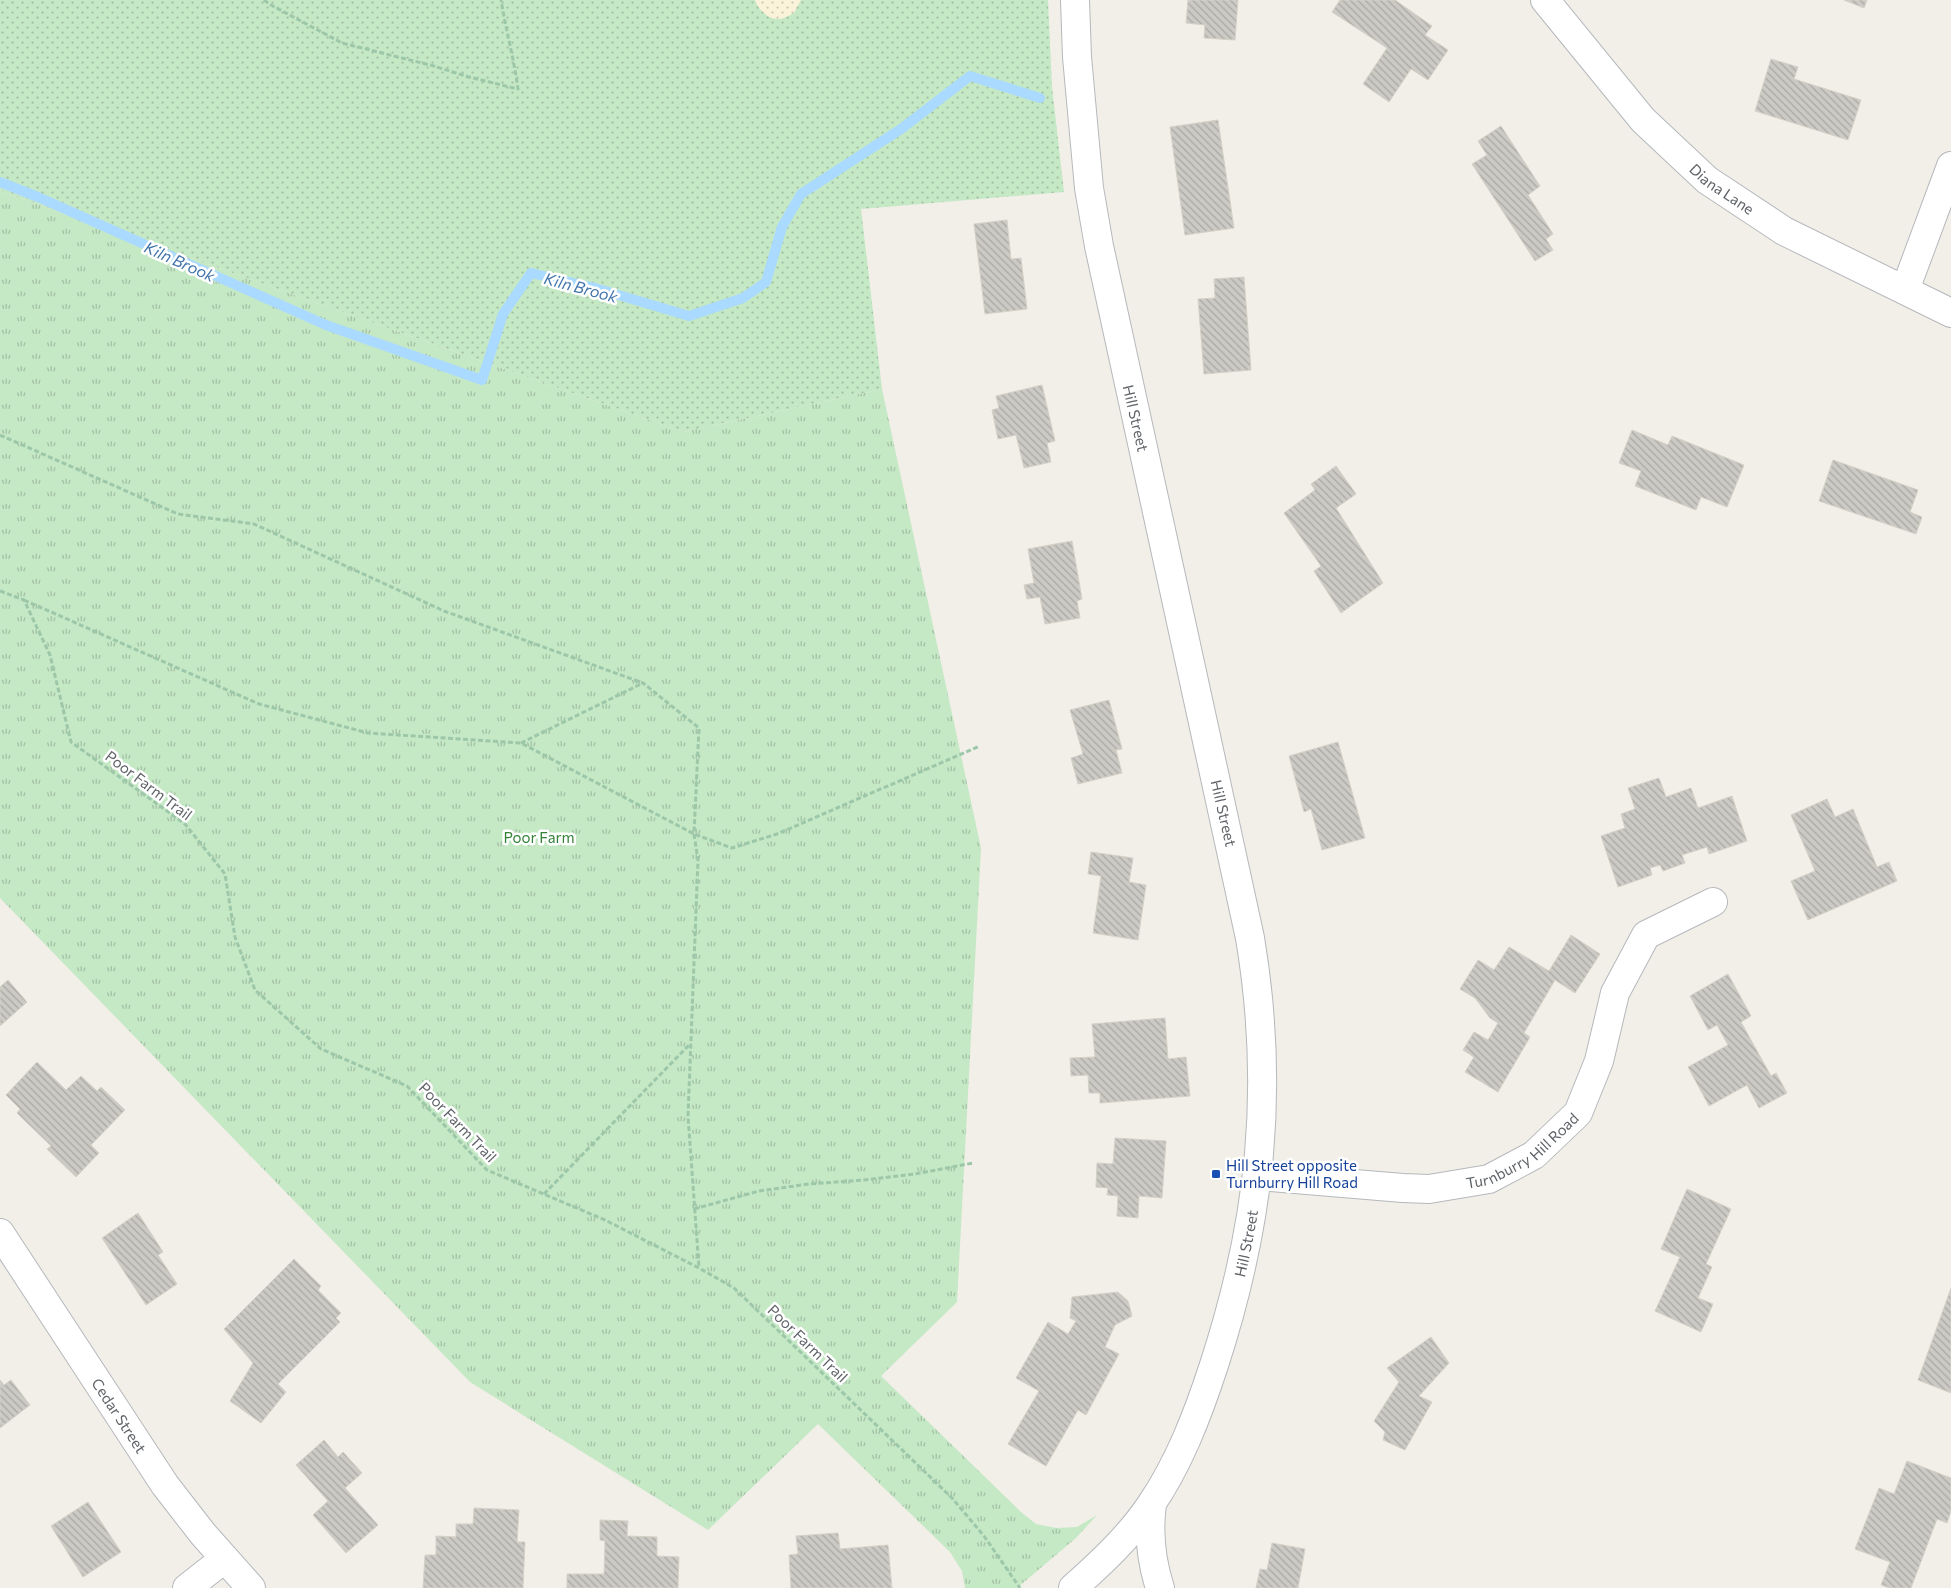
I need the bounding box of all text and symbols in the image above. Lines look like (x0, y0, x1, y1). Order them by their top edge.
street label: Diana Lane (1686, 160, 1758, 218)
water label: Kiln Brook (142, 237, 219, 285)
water label: Kiln Brook (542, 268, 620, 306)
street label: Hill Street (1120, 383, 1152, 453)
street label: Poor Farm Trail (102, 747, 196, 823)
street label: Hill Street (1208, 778, 1240, 848)
park label: Poor Farm (503, 828, 575, 846)
street label: Poor Farm Trail (415, 1078, 501, 1166)
street label: Turnburry Hill Road (1465, 1109, 1582, 1192)
place label: Hill Street opposite Turnburry Hill Road (1226, 1156, 1358, 1191)
marker: Hill Street opposite Turnburry Hill Road (1210, 1168, 1222, 1180)
street label: Hill Street (1230, 1208, 1261, 1279)
street label: Poor Farm Trail (764, 1300, 852, 1386)
street label: Cedar Street (88, 1374, 151, 1456)

